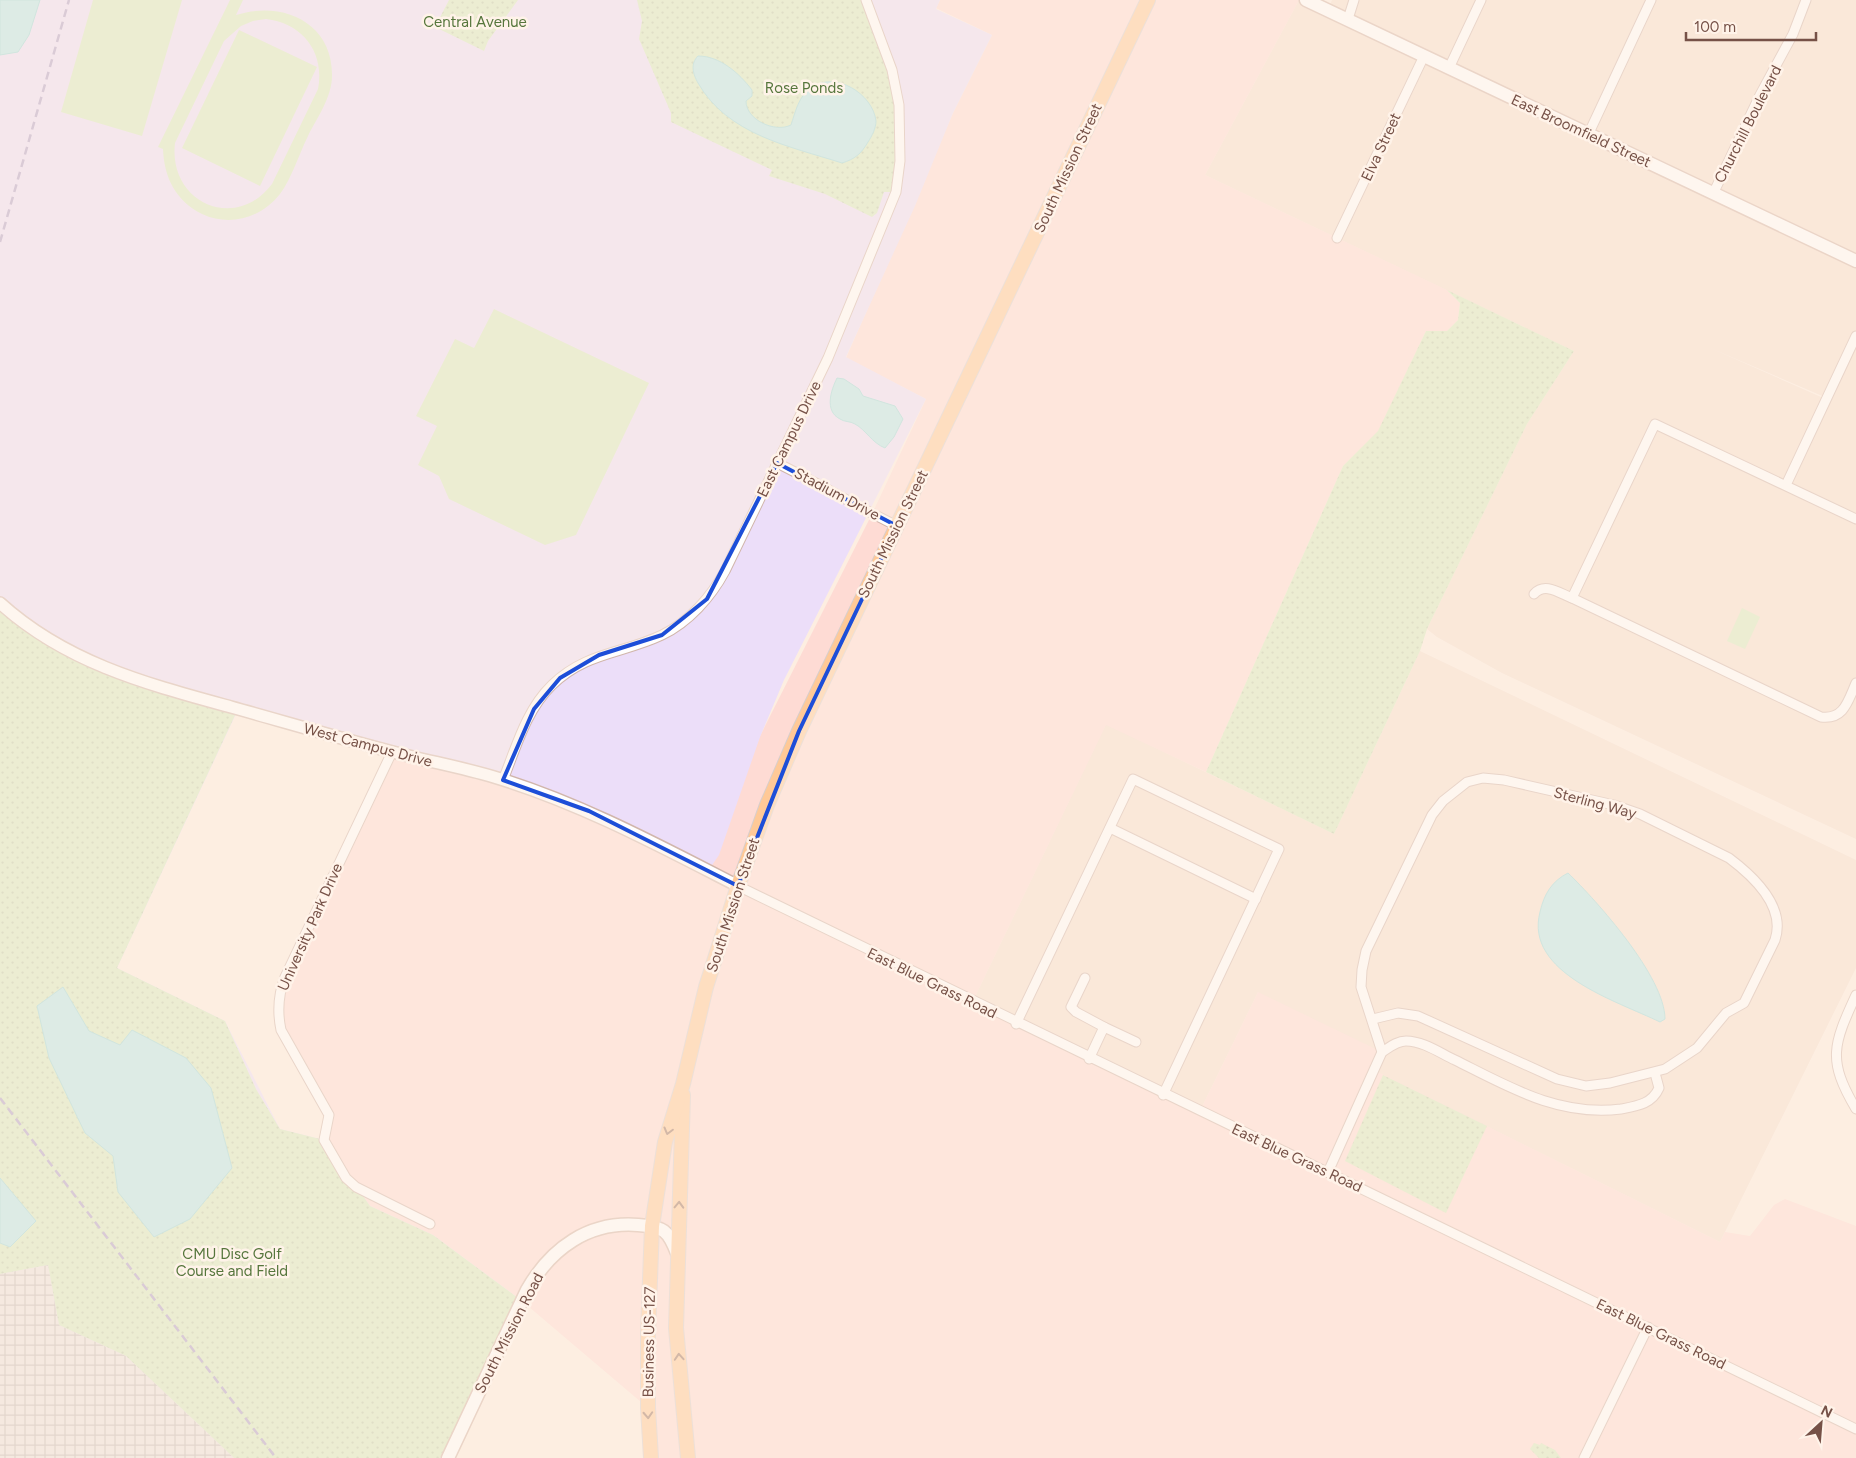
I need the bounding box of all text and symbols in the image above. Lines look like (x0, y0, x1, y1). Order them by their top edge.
scale bar (1686, 10, 1816, 42)
park label: Central Avenue (423, 13, 527, 31)
text: 100 m (1694, 18, 1736, 36)
street label: Churchill Boulevard (1711, 62, 1785, 186)
park label: Rose Ponds (765, 79, 843, 97)
street label: East Broomfield Street (1508, 91, 1654, 171)
street label: South Mission Street (1030, 100, 1106, 235)
street label: Elva Street (1357, 110, 1405, 184)
street label: East Campus Drive (753, 378, 825, 500)
street label: Stadium Drive (791, 464, 883, 524)
street label: South Mission Street (854, 467, 932, 601)
street label: West Campus Drive (302, 719, 434, 771)
street label: Sterling Way (1552, 783, 1638, 823)
street label: South Mission Street (703, 835, 763, 975)
street label: University Park Drive (274, 860, 346, 994)
street label: East Blue Grass Road (864, 944, 1000, 1022)
street label: East Blue Grass Road (1229, 1120, 1365, 1196)
one-way arrow (663, 1126, 674, 1135)
one-way arrow (673, 1200, 684, 1208)
park label: CMU Disc Golf Course and Field (176, 1245, 288, 1280)
street label: South Mission Road (471, 1270, 547, 1396)
street label: Business US-127 (639, 1286, 659, 1398)
street label: East Blue Grass Road (1593, 1295, 1729, 1373)
one-way arrow (673, 1353, 684, 1361)
north arrow (1796, 1398, 1846, 1448)
text: N (1818, 1402, 1835, 1422)
one-way arrow (643, 1411, 654, 1419)

